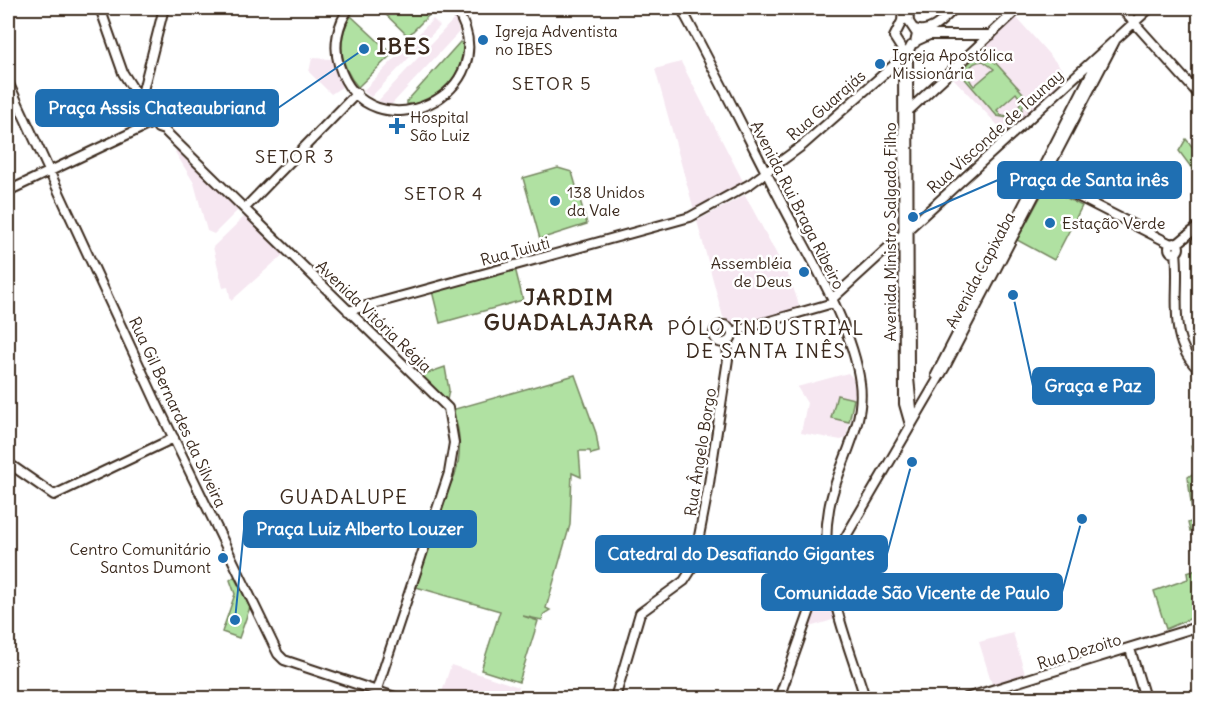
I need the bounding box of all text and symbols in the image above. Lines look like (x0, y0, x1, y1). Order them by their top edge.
place label: Igreja Adventista no IBES (495, 21, 618, 59)
district label: IBES (376, 32, 432, 60)
marker: Igreja Adventista no IBES (476, 33, 490, 47)
place label: Igreja Apostólica Missionária (892, 45, 1013, 83)
marker: Igreja Apostólica Missionária (873, 57, 887, 71)
street label: Rua Guarajás (783, 65, 869, 145)
street label: Rua Visconde de Taunay (923, 65, 1067, 197)
district label: SETOR 5 (512, 72, 592, 95)
callout: Praça Assis Chateaubriand (36, 90, 278, 126)
text: Praça Assis Chateaubriand (48, 96, 266, 119)
place label: Hospital São Luiz (410, 107, 470, 145)
marker: Hospital São Luiz (388, 117, 406, 135)
street label: Avenida Rui Braga Ribeiro (747, 117, 849, 293)
street label: Avenida Ministro Salgado Filho (880, 122, 900, 342)
district label: SETOR 3 (255, 145, 335, 168)
callout: Praça de Santa inês (998, 162, 1181, 198)
text: Praça de Santa inês (1009, 168, 1169, 191)
district label: SETOR 4 (404, 182, 484, 205)
place label: 138 Unidos da Vale (567, 182, 645, 220)
marker: 138 Unidos da Vale (548, 194, 562, 208)
street label: Avenida Capixaba (941, 208, 1019, 332)
place label: Estação Verde (1062, 213, 1165, 233)
marker: Estação Verde (1043, 216, 1057, 230)
street label: Rua Tuiuti (478, 232, 552, 270)
place label: Assembléia de Deus (711, 253, 792, 291)
street label: Avenida Vitória Régia (312, 256, 436, 376)
marker: Assembléia de Deus (797, 265, 811, 279)
district label: JARDIM GUADALAJARA (484, 283, 654, 336)
street label: Rua Gil Bernardes da Silveira (125, 313, 231, 511)
district label: PÓLO INDUSTRIAL DE SANTA INÊS (667, 315, 865, 363)
callout: Graça e Paz (1033, 368, 1154, 404)
text: Graça e Paz (1044, 374, 1142, 397)
street label: Rua Ângelo Borgo (680, 386, 720, 518)
district label: GUADALUPE (279, 484, 409, 509)
callout: Praça Luiz Alberto Louzer (244, 511, 476, 547)
text: Praça Luiz Alberto Louzer (256, 517, 464, 540)
callout: Catedral do Desafiando Gigantes (596, 536, 887, 572)
place label: Centro Comunitário Santos Dumont (69, 539, 212, 577)
text: Catedral do Desafiando Gigantes (608, 542, 874, 565)
marker: Centro Comunitário Santos Dumont (216, 551, 230, 565)
callout: Comunidade São Vicente de Paulo (762, 574, 1062, 610)
text: Comunidade São Vicente de Paulo (774, 581, 1050, 604)
street label: Rua Dezoito (1035, 629, 1123, 673)

